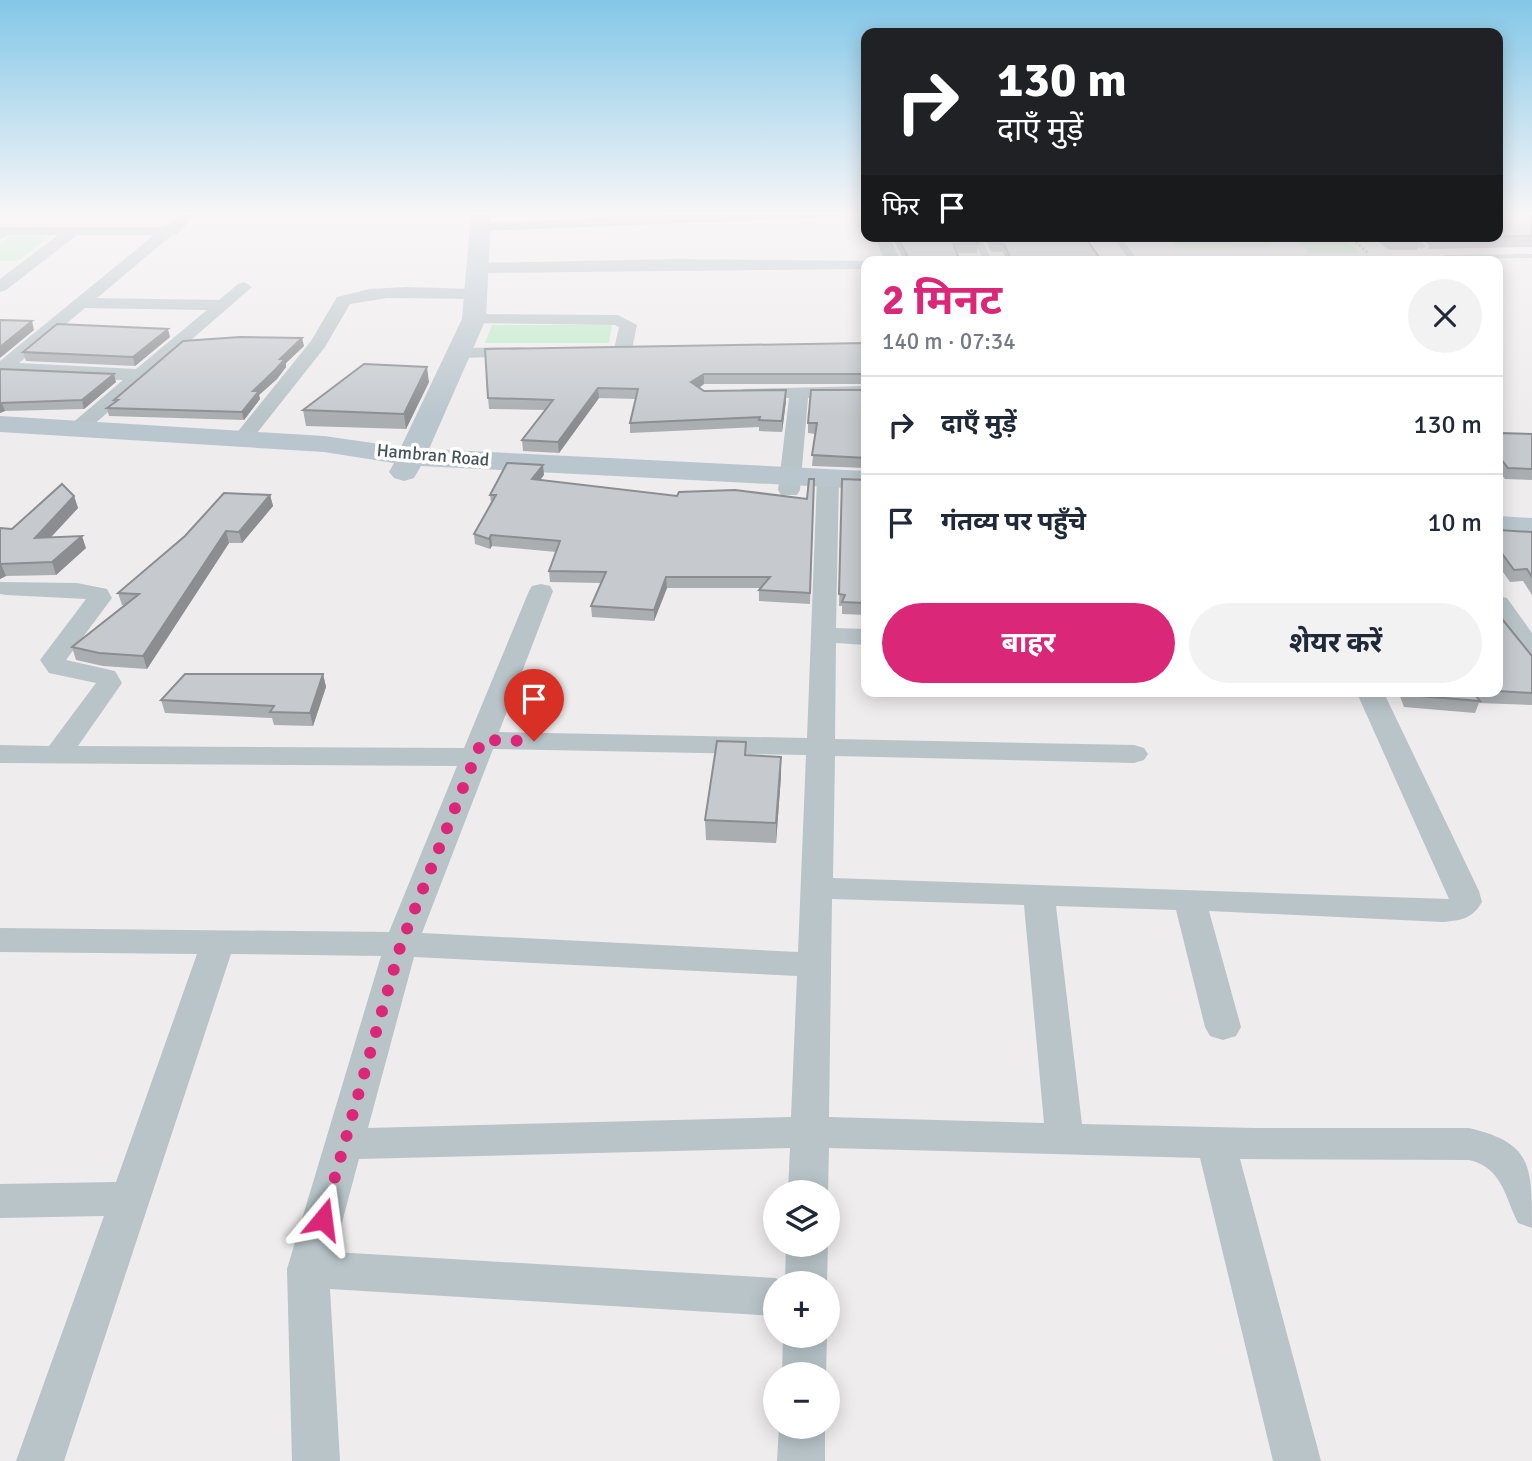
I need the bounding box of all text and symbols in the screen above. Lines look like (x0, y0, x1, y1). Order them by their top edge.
text: 130 m (997, 50, 1127, 110)
icon: right (882, 56, 973, 147)
text: दाएँ मुड़ें (997, 110, 1083, 149)
icon: arrive (933, 189, 971, 227)
text: फिर (882, 191, 919, 223)
text: 2 मिनट (882, 275, 1002, 326)
button: close (1408, 279, 1482, 353)
text: 140 m · 07:34 (882, 327, 1016, 356)
icon: right (882, 406, 920, 444)
text: दाएँ मुड़ें (941, 408, 1017, 440)
text: 130 m (1413, 409, 1482, 441)
street label: Hambran Road (376, 439, 490, 471)
icon: arrive (882, 504, 920, 542)
text: गंतव्य पर पहुँचे (941, 506, 1086, 538)
text: 10 m (1427, 507, 1482, 539)
button: बाहर (882, 603, 1175, 683)
button: शेयर करें (1189, 603, 1482, 683)
pin (504, 669, 564, 741)
icon: arrive (515, 680, 553, 718)
map controls (763, 1180, 840, 1439)
button: layers (763, 1180, 840, 1257)
position arrow (286, 1182, 360, 1256)
button: + (763, 1271, 840, 1348)
button: − (763, 1362, 840, 1439)

